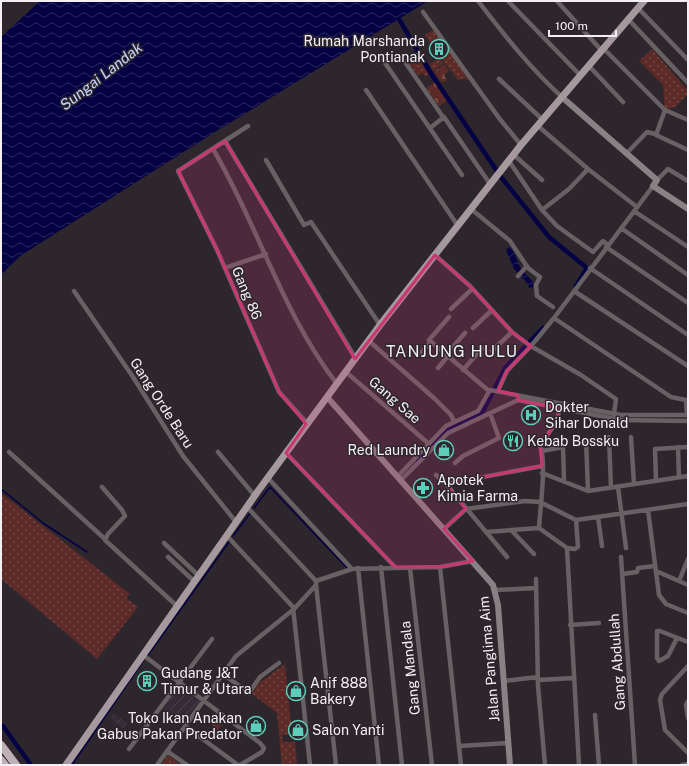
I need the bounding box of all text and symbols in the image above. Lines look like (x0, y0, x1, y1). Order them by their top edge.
scale bar (549, 12, 616, 38)
text: 100 m (555, 19, 588, 33)
place label: Rumah Marshanda Pontianak (304, 33, 425, 65)
water label: Sungai Landak (56, 38, 146, 113)
building icon: Rumah Marshanda Pontianak (428, 38, 450, 60)
street label: Gang 86 (229, 264, 265, 322)
district label: TANJUNG HULU (386, 342, 518, 361)
street label: Gang Orde Baru (127, 355, 197, 451)
street label: Gang Sae (366, 373, 424, 427)
place label: Dokter Sihar Donald (545, 399, 628, 431)
hospital icon: Dokter Sihar Donald (520, 404, 542, 426)
restaurant icon: Kebab Bossku (502, 430, 524, 452)
place label: Kebab Bossku (527, 433, 619, 449)
shop icon: Red Laundry (433, 439, 455, 461)
place label: Red Laundry (348, 442, 430, 458)
place label: Apotek Kimia Farma (437, 472, 518, 504)
pharmacy icon: Apotek Kimia Farma (412, 477, 434, 499)
street label: Jalan Panglima Aim (476, 595, 502, 723)
street label: Gang Abdullah (606, 613, 628, 711)
street label: Gang Mandala (397, 620, 423, 716)
place label: Gudang J&T Timur & Utara (161, 665, 252, 697)
building icon: Gudang J&T Timur & Utara (136, 670, 158, 692)
place label: Anif 888 Bakery (310, 675, 367, 707)
shop icon: Anif 888 Bakery (285, 680, 307, 702)
place label: Toko Ikan Anakan Gabus Pakan Predator (97, 710, 242, 742)
shop icon: Toko Ikan Anakan Gabus Pakan Predator (245, 715, 267, 737)
shop icon: Salon Yanti (287, 719, 309, 741)
place label: Salon Yanti (312, 722, 384, 738)

